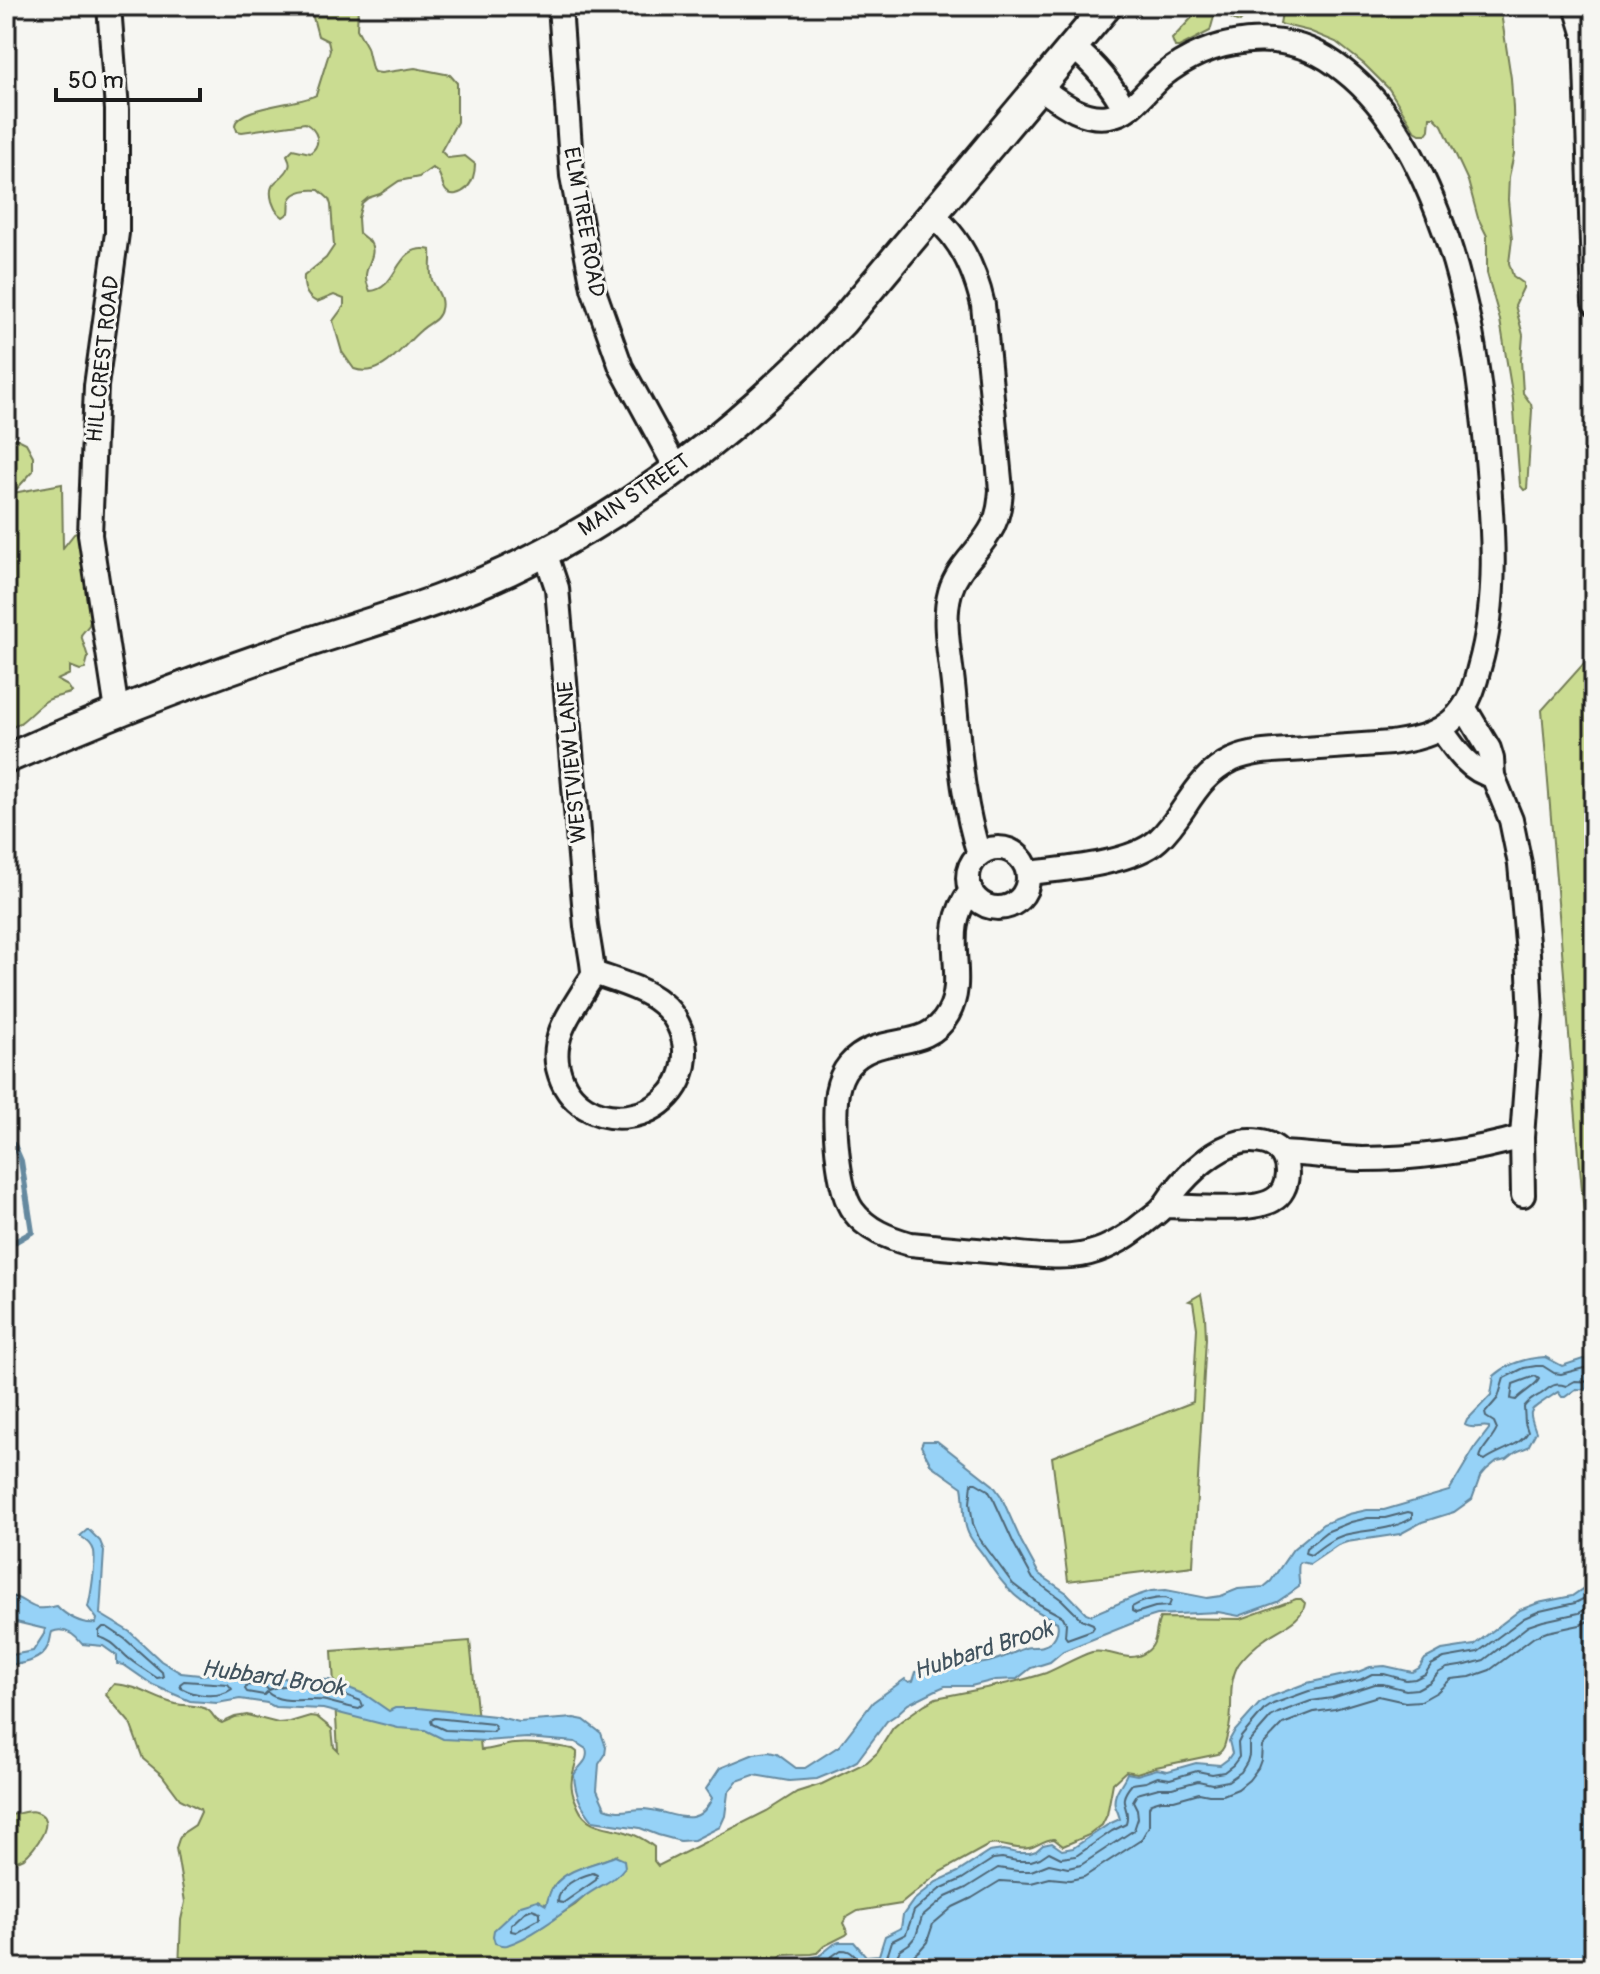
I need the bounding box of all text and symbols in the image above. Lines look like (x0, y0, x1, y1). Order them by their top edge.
scale bar (56, 52, 200, 102)
text: 50 m (68, 66, 124, 95)
street label: ELM TREE ROAD (557, 145, 611, 299)
street label: HILLCREST ROAD (80, 274, 126, 444)
street label: MAIN STREET (573, 447, 695, 543)
street label: WESTVIEW LANE (551, 680, 593, 844)
water label: Hubbard Brook (910, 1613, 1058, 1686)
water label: Hubbard Brook (199, 1654, 349, 1703)

